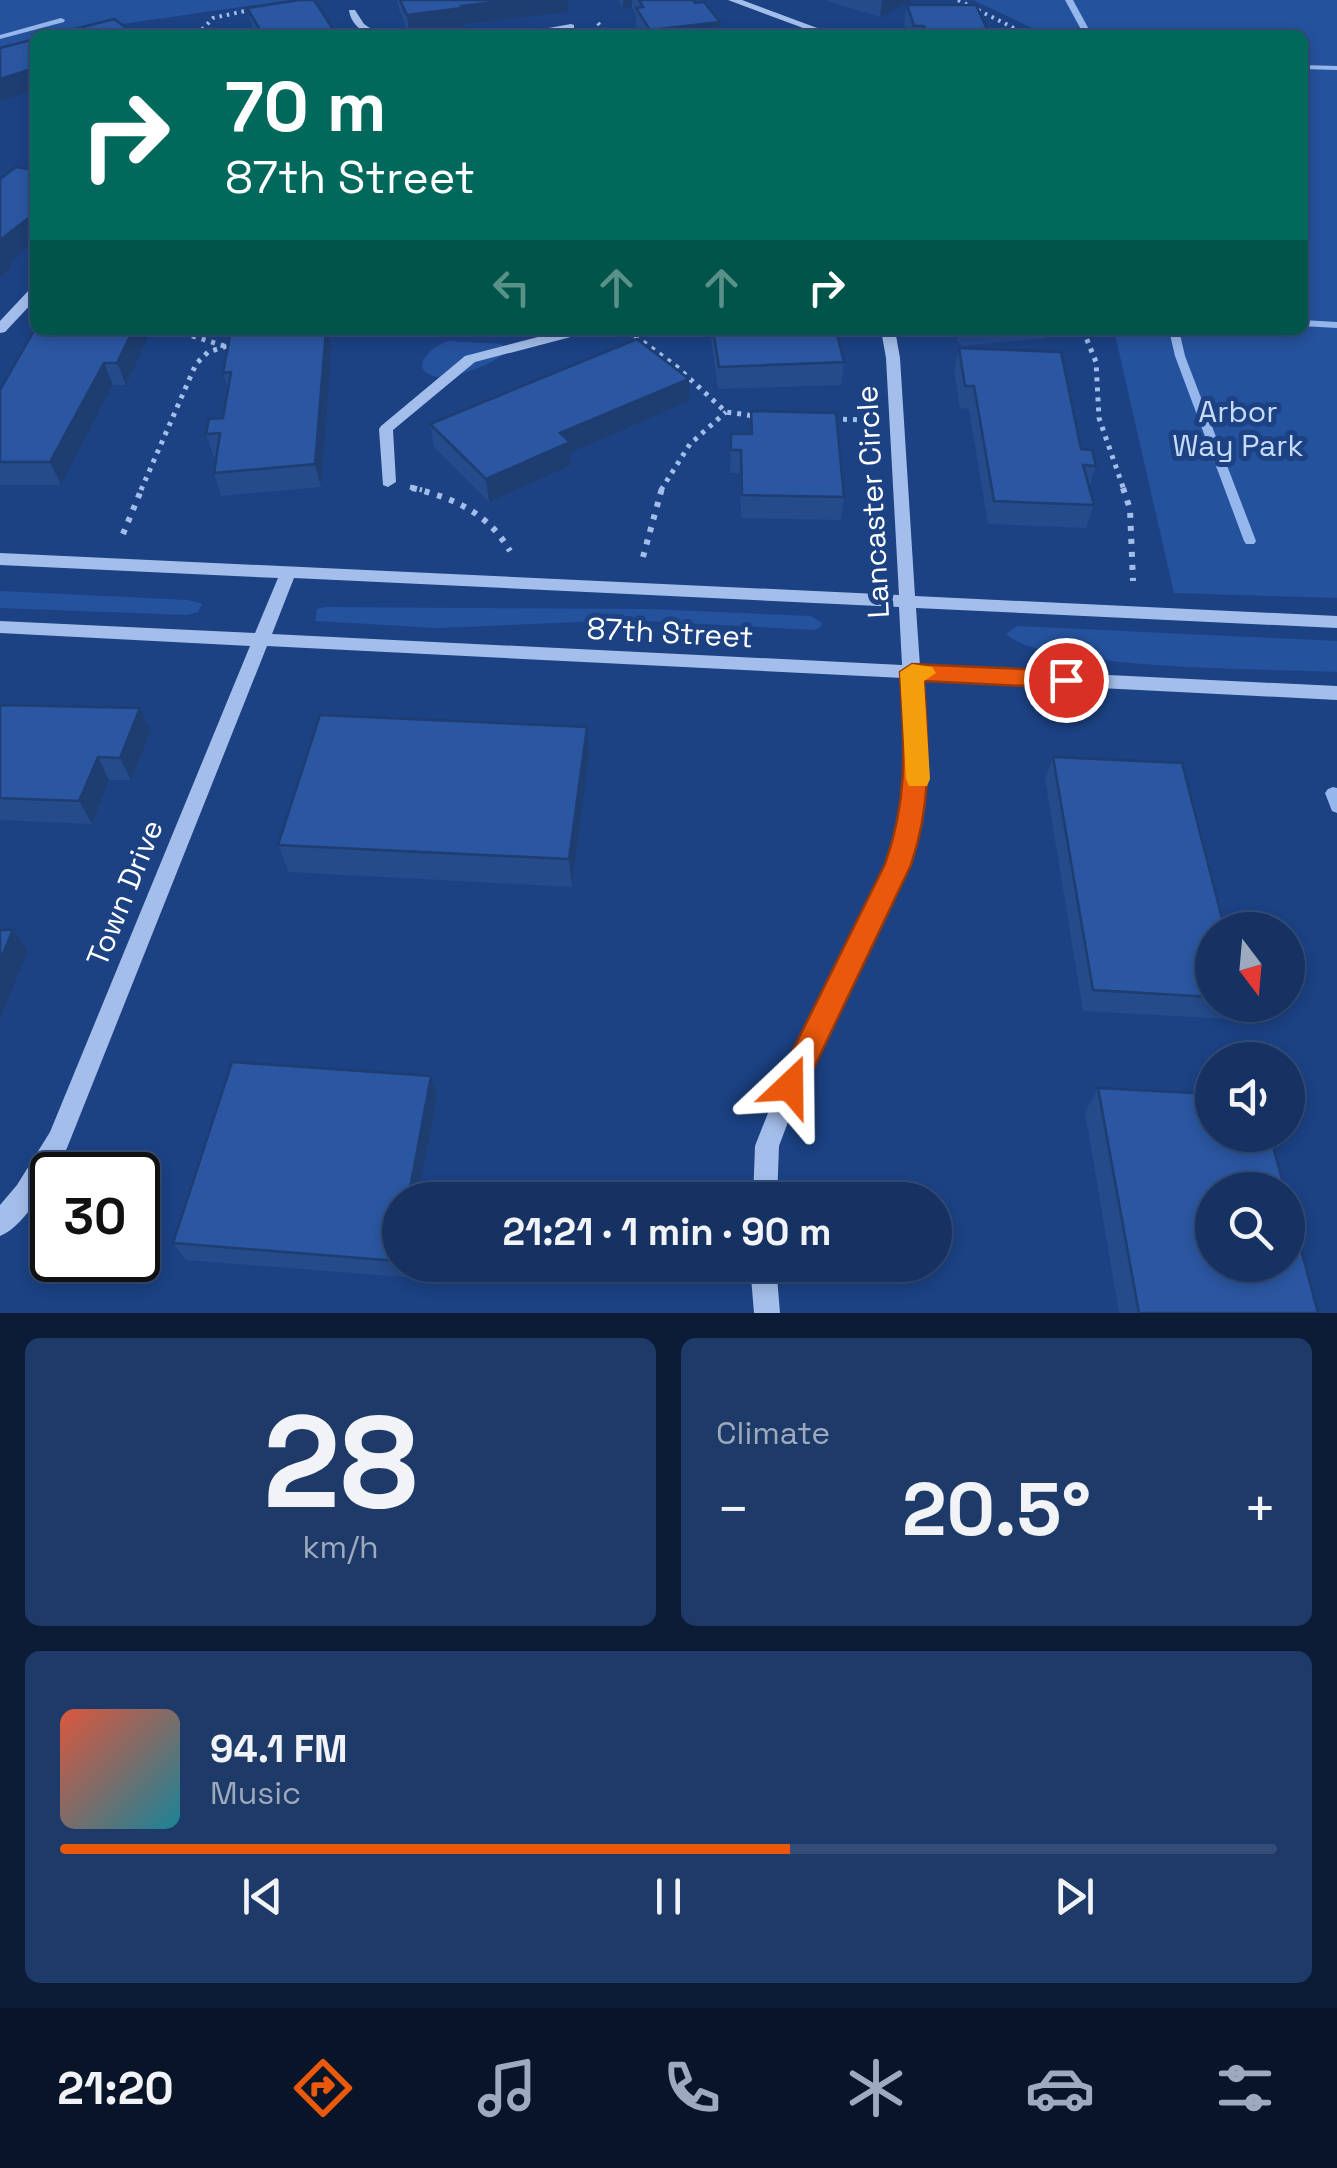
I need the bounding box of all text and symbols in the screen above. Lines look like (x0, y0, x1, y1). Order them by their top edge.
text: 70 m (225, 62, 386, 151)
icon: right (60, 70, 190, 200)
text: 87th Street (225, 149, 475, 206)
icon: left (484, 260, 539, 315)
icon: ahead (589, 260, 644, 315)
icon: ahead (694, 260, 749, 315)
icon: right (799, 260, 854, 315)
street label: Lancaster Circle (847, 385, 898, 619)
park label: Arbor Way Park (1172, 392, 1304, 465)
street label: 87th Street (586, 609, 754, 656)
pin (1024, 638, 1109, 723)
icon: arrive (1039, 653, 1094, 708)
street label: Town Drive (77, 814, 172, 972)
north arrow (1195, 912, 1305, 1022)
map controls (1195, 912, 1305, 1282)
position arrow (738, 1034, 842, 1138)
button: sound (1195, 1042, 1305, 1152)
speed limit sign: 30 (30, 1152, 160, 1282)
button: search (1195, 1172, 1305, 1282)
text: 21:21 · 1 min · 90 m (502, 1208, 832, 1256)
text: 28 (263, 1379, 418, 1545)
text: Climate (716, 1413, 830, 1453)
text: 20.5° (902, 1461, 1091, 1557)
text: − (716, 1474, 750, 1544)
text: + (1243, 1474, 1277, 1544)
text: km/h (302, 1527, 379, 1567)
text: 94.1 FM (210, 1725, 348, 1773)
text: Music (210, 1773, 301, 1813)
icon: previous (235, 1869, 290, 1924)
icon: pause (641, 1869, 696, 1924)
icon: next (1047, 1869, 1102, 1924)
icon: directions (288, 2053, 358, 2123)
icon: music (472, 2053, 542, 2123)
icon: phone (657, 2053, 727, 2123)
icon: climate (841, 2053, 911, 2123)
icon: car (1025, 2053, 1095, 2123)
icon: filters (1210, 2053, 1280, 2123)
text: 21:20 (57, 2060, 174, 2117)

